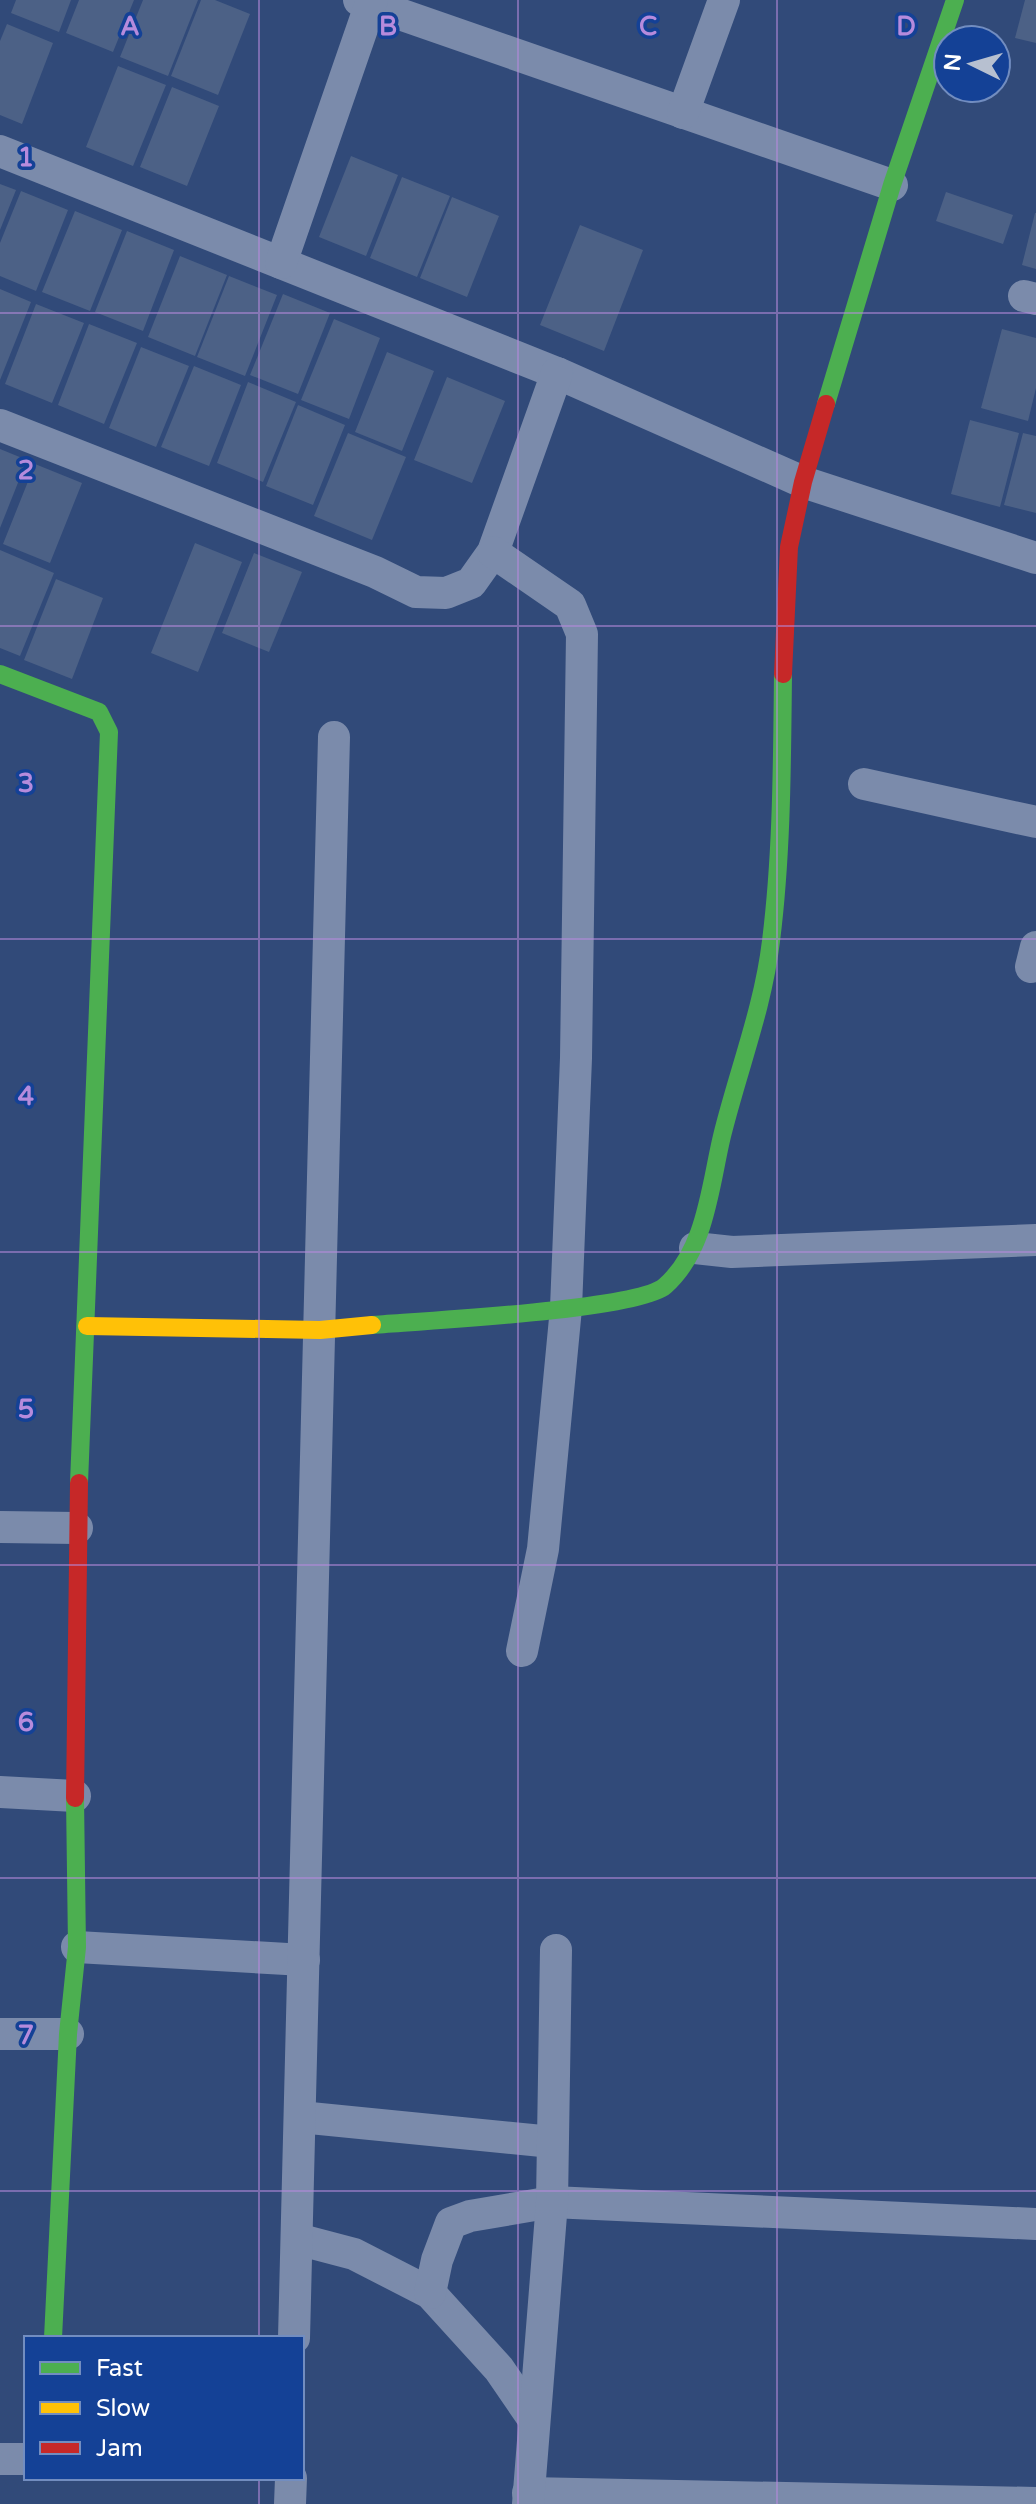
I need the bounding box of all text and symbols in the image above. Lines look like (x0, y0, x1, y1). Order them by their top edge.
text: A (120, 11, 140, 42)
text: B (379, 11, 397, 42)
text: C (639, 11, 657, 42)
text: D (896, 11, 916, 42)
north arrow (932, 24, 1012, 104)
text: N (939, 52, 967, 72)
text: 1 (18, 142, 34, 173)
text: 2 (18, 455, 34, 486)
text: 3 (18, 768, 34, 799)
text: 4 (18, 1081, 34, 1112)
text: 5 (18, 1394, 34, 1425)
text: 6 (18, 1707, 34, 1738)
text: 7 (18, 2020, 34, 2051)
legend (24, 2336, 304, 2480)
text: Fast (96, 2354, 143, 2383)
text: Slow (96, 2394, 150, 2423)
text: Jam (96, 2434, 143, 2463)

